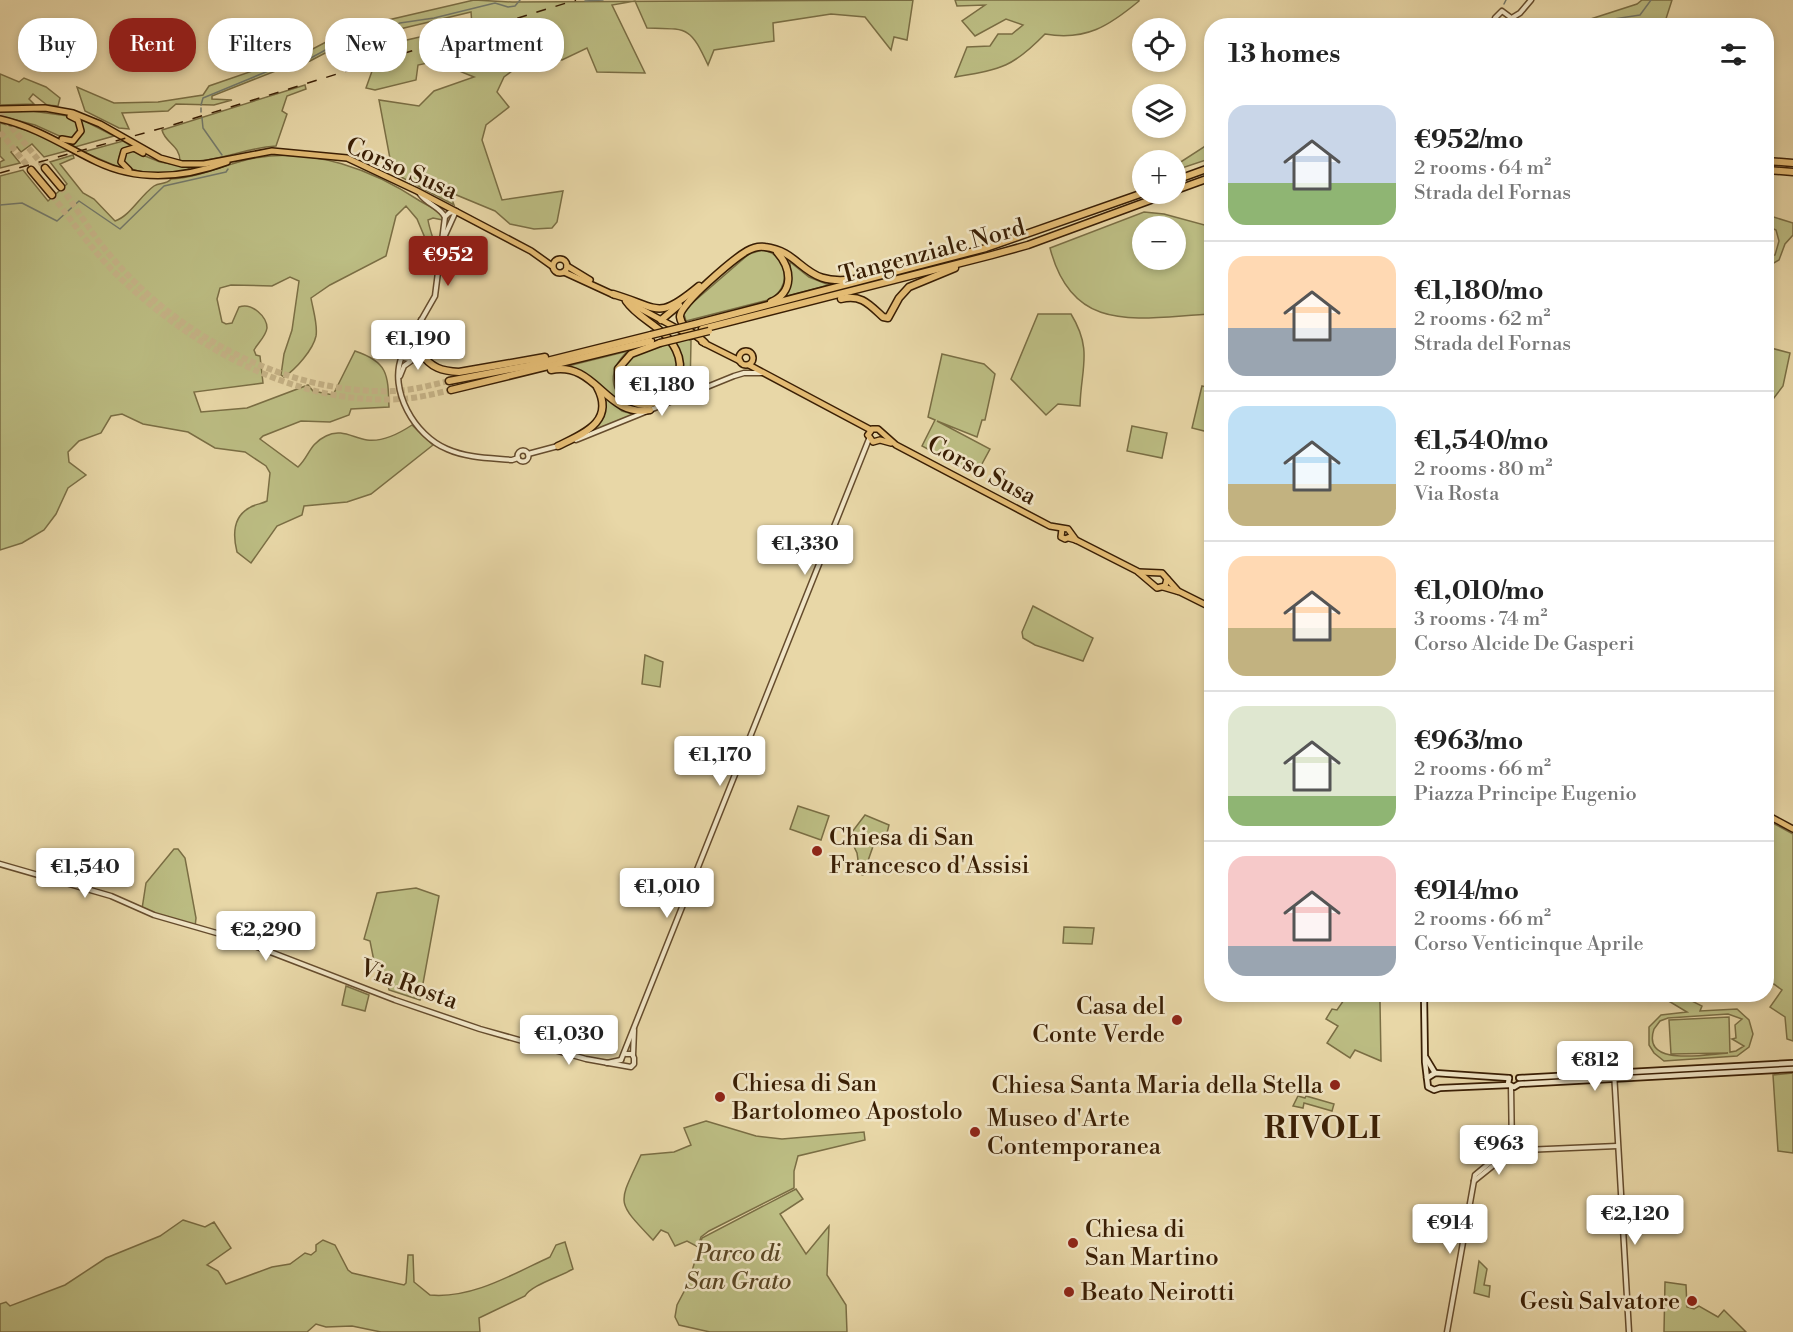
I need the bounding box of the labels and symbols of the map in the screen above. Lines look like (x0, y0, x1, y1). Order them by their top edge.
street label: Corso Susa (341, 131, 463, 207)
street label: Tangenziale Nord (836, 213, 1029, 291)
pin: €952 (412, 236, 484, 287)
pin: €1,190 (369, 320, 467, 371)
pin: €1,180 (613, 366, 711, 417)
street label: Corso Susa (922, 430, 1042, 513)
pin: €1,330 (756, 525, 854, 576)
pin: €1,170 (671, 736, 769, 787)
place label: Chiesa di San Francesco d'Assisi (829, 823, 1029, 881)
marker: Chiesa di San Francesco d'Assisi (810, 844, 824, 858)
pin: €1,540 (36, 848, 134, 899)
pin: €1,010 (618, 868, 716, 919)
pin: €2,290 (217, 911, 315, 962)
street label: Via Rosta (354, 953, 463, 1017)
place label: Casa del Conte Verde (1032, 992, 1165, 1050)
marker: Casa del Conte Verde (1170, 1013, 1184, 1027)
pin: €1,030 (520, 1015, 618, 1066)
pin: €812 (1559, 1041, 1631, 1092)
place label: Chiesa di San Bartolomeo Apostolo (731, 1069, 963, 1127)
place label: Chiesa Santa Maria della Stella (992, 1071, 1324, 1101)
marker: Chiesa Santa Maria della Stella (1328, 1078, 1342, 1092)
marker: Chiesa di San Bartolomeo Apostolo (713, 1090, 727, 1104)
place label: Museo d'Arte Contemporanea (987, 1104, 1162, 1162)
district label: RIVOLI (1264, 1110, 1382, 1148)
marker: Museo d'Arte Contemporanea (968, 1125, 982, 1139)
pin: €963 (1463, 1125, 1535, 1176)
pin: €2,120 (1586, 1195, 1684, 1246)
pin: €914 (1414, 1204, 1486, 1255)
place label: Chiesa di San Martino (1085, 1215, 1219, 1273)
marker: Chiesa di San Martino (1066, 1236, 1080, 1250)
park label: Parco di San Grato (685, 1239, 791, 1297)
place label: Beato Neirotti (1080, 1278, 1235, 1308)
marker: Beato Neirotti (1062, 1285, 1076, 1299)
place label: Gesù Salvatore (1520, 1287, 1680, 1317)
marker: Gesù Salvatore (1685, 1294, 1699, 1308)

